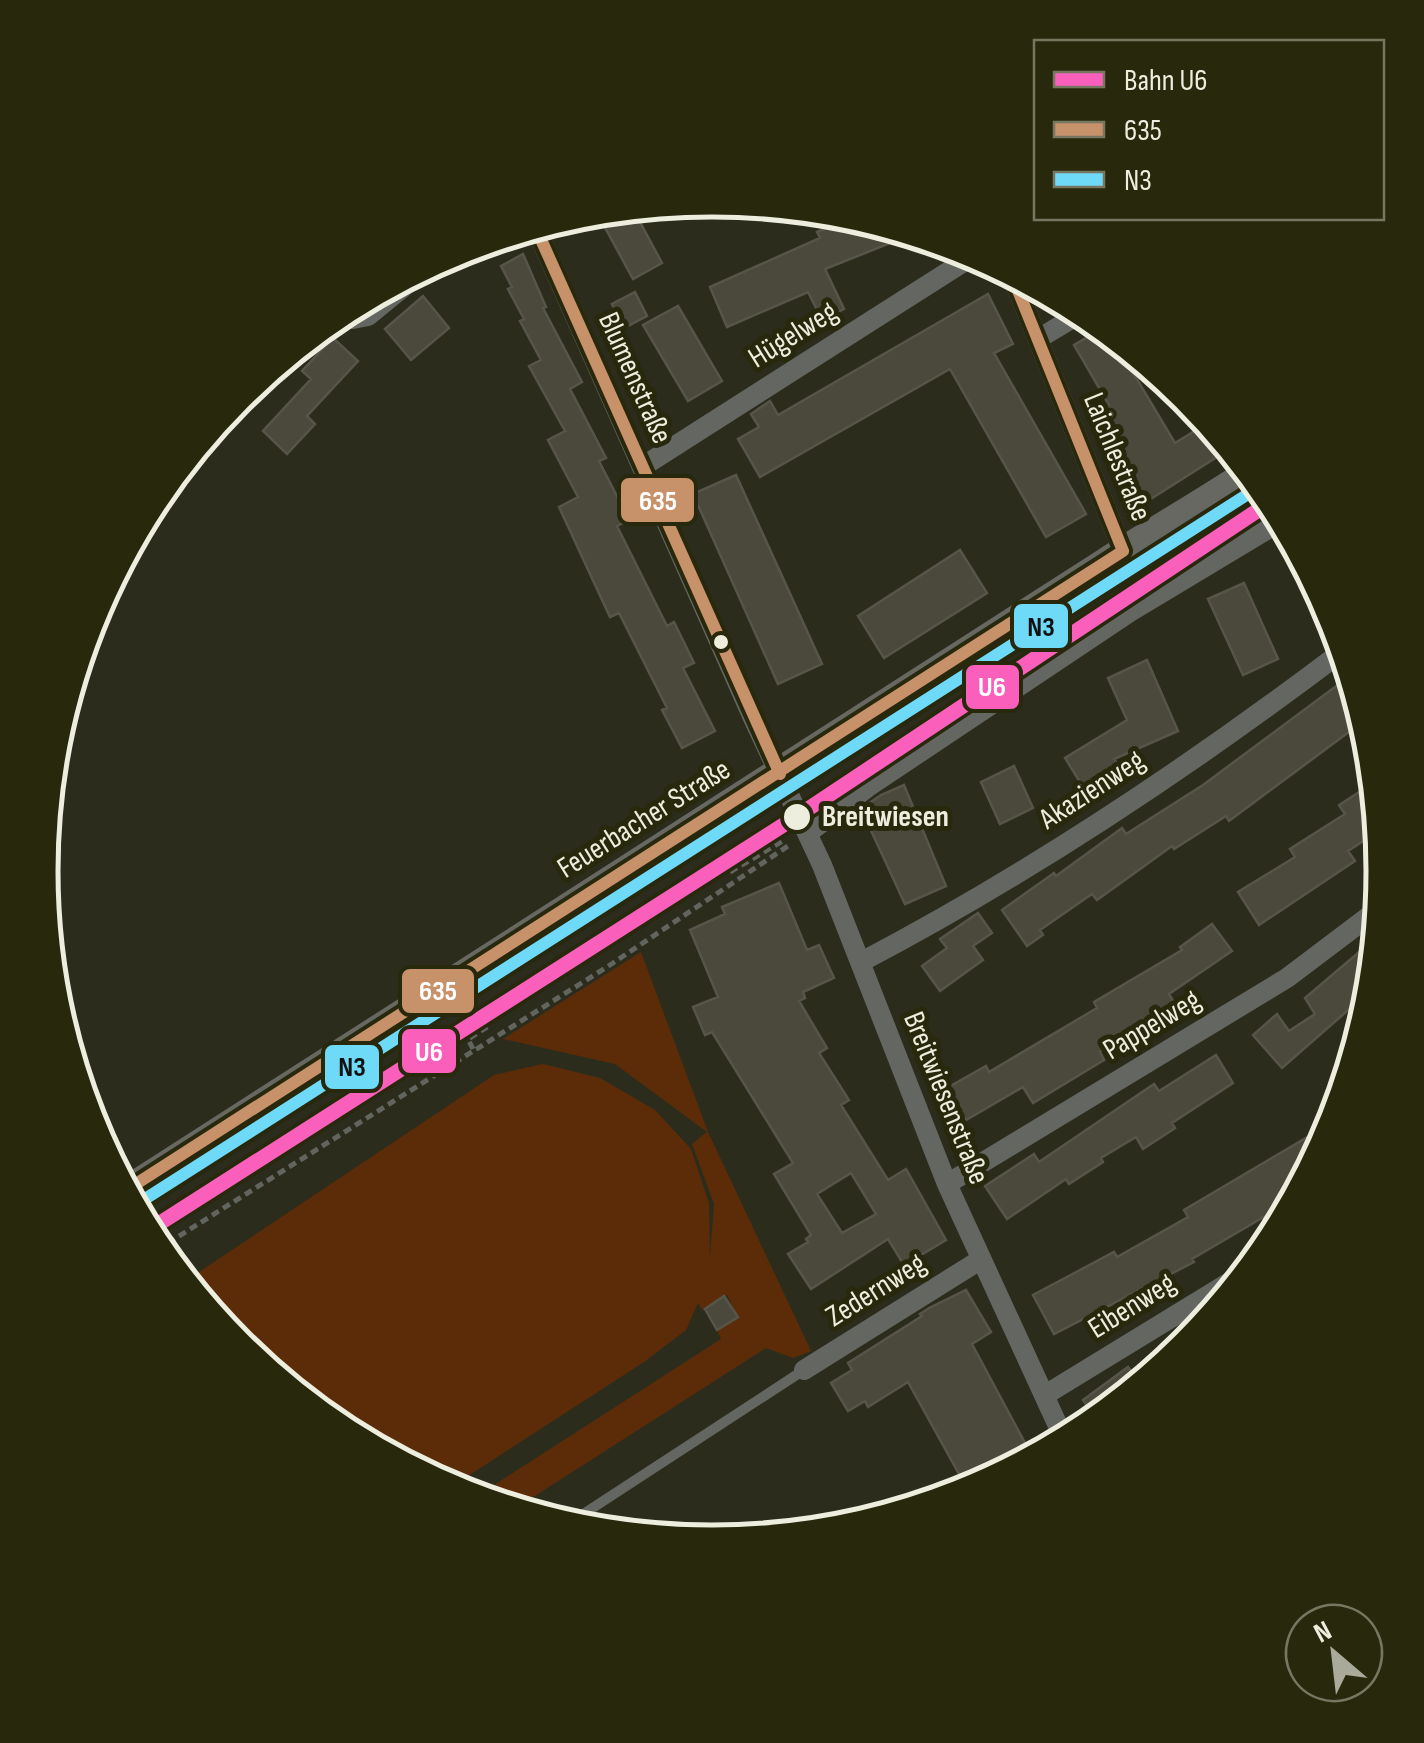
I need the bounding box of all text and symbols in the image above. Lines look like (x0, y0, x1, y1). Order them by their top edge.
legend (1034, 40, 1384, 220)
text: Bahn U6 (1124, 63, 1207, 99)
text: 635 (1124, 113, 1162, 149)
text: N3 (1124, 163, 1152, 199)
street label: Hügelweg (742, 294, 844, 376)
street label: Blumenstraße (590, 307, 680, 449)
street label: Laichlestraße (1075, 388, 1159, 526)
line badge: 635 (619, 476, 696, 524)
text: 635 (639, 485, 677, 518)
line badge: N3 (1012, 602, 1070, 650)
text: N3 (1027, 611, 1055, 644)
unlabelled marker (711, 632, 731, 652)
line badge: U6 (964, 663, 1021, 711)
text: U6 (978, 671, 1006, 704)
street label: Akazienweg (1032, 743, 1151, 838)
street label: Feuerbacher Straße (551, 752, 737, 886)
place label: Breitwiesen (822, 799, 949, 835)
marker: Breitwiesen (781, 801, 813, 833)
line badge: 635 (400, 967, 476, 1015)
text: 635 (419, 975, 457, 1008)
street label: Pappelweg (1097, 982, 1207, 1068)
street label: Breitwiesenstraße (895, 1007, 997, 1189)
line badge: U6 (400, 1027, 458, 1075)
text: U6 (415, 1036, 443, 1069)
line badge: N3 (323, 1043, 381, 1091)
text: N3 (338, 1051, 366, 1084)
street label: Zedernweg (820, 1245, 932, 1335)
street label: Eibenweg (1082, 1265, 1182, 1347)
north arrow (1284, 1603, 1384, 1703)
text: N (1309, 1614, 1337, 1650)

